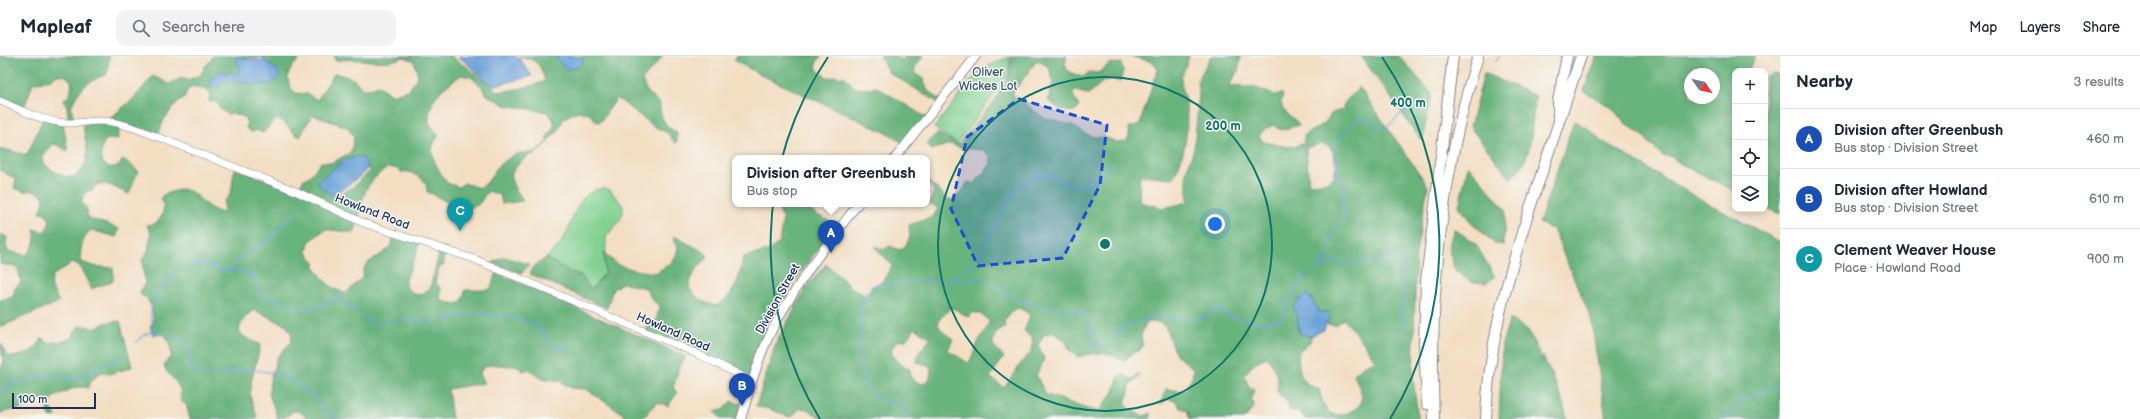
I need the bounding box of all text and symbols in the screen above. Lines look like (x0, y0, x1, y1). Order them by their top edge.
search box (116, 10, 396, 46)
text: Mapleaf (20, 16, 92, 39)
icon: search (130, 17, 152, 39)
text: Search here (162, 18, 245, 37)
text: Map (1969, 19, 1997, 36)
text: Layers (2019, 19, 2061, 36)
text: Share (2083, 19, 2120, 36)
park label: Oliver Wickes Lot (959, 65, 1018, 94)
north arrow (1684, 68, 1720, 104)
map controls (1732, 68, 1768, 212)
button: + (1732, 68, 1768, 104)
text: Nearby (1796, 72, 1853, 92)
text: 3 results (2073, 74, 2124, 90)
text: 400 m (1390, 96, 1426, 111)
button: − (1732, 104, 1768, 140)
text: 200 m (1205, 119, 1241, 134)
text: Division after Greenbush (1834, 121, 2003, 140)
text: A (1805, 131, 1813, 147)
text: 460 m (2086, 131, 2124, 147)
button: locate (1732, 140, 1768, 176)
text: Bus stop · Division Street (1834, 140, 1978, 156)
popup (732, 155, 930, 207)
text: Division after Greenbush (746, 164, 916, 183)
button: layers (1732, 176, 1768, 212)
text: Division after Howland (1834, 181, 1988, 200)
text: Bus stop (746, 183, 797, 199)
street label: Howland Road (333, 191, 412, 233)
text: B (1804, 191, 1814, 207)
text: 610 m (2089, 191, 2124, 207)
pin: C (447, 198, 473, 231)
text: Bus stop · Division Street (1834, 200, 1978, 216)
your location (1205, 214, 1225, 234)
pin: A (818, 220, 844, 253)
centre of rings (1098, 237, 1112, 251)
text: Clement Weaver House (1834, 241, 1996, 260)
text: C (1804, 251, 1814, 267)
text: 900 m (2087, 251, 2124, 267)
text: Place · Howland Road (1834, 260, 1961, 276)
street label: Division Street (753, 261, 804, 337)
street label: Howland Road (634, 309, 712, 355)
pin: B (729, 373, 755, 406)
scale bar (12, 391, 96, 410)
text: 100 m (18, 393, 47, 406)

